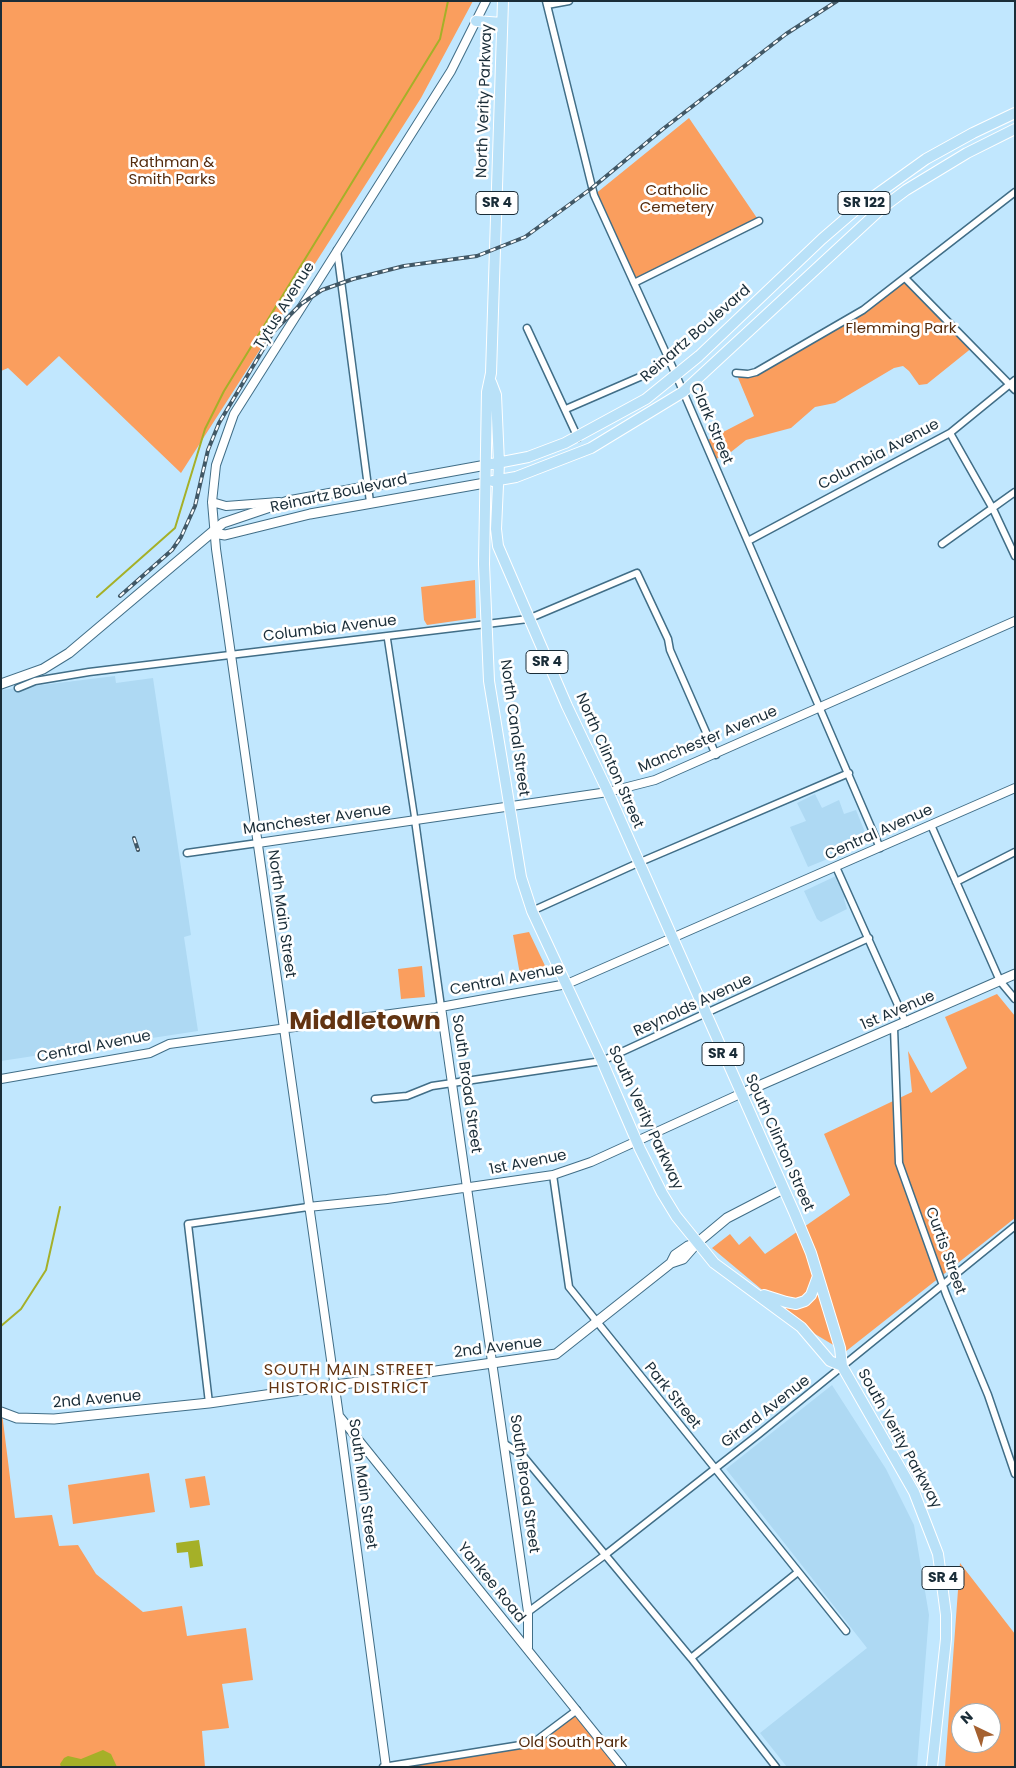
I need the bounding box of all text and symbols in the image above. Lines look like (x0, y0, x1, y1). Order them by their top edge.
street label: North Verity Parkway (473, 23, 497, 179)
park label: Rathman & Smith Parks (129, 154, 215, 189)
park label: Catholic Cemetery (640, 182, 714, 217)
road number: SR 4 (476, 192, 518, 214)
road number: SR 122 (838, 192, 890, 214)
street label: Tytus Avenue (251, 259, 319, 353)
street label: Reinartz Boulevard (637, 281, 755, 387)
park label: Flemming Park (845, 320, 957, 338)
street label: Clark Street (686, 381, 736, 467)
street label: Columbia Avenue (816, 416, 942, 494)
street label: Reinartz Boulevard (269, 471, 409, 517)
street label: Columbia Avenue (262, 612, 398, 646)
road number: SR 4 (526, 650, 568, 674)
street label: North Canal Street (495, 658, 533, 798)
street label: North Clinton Street (571, 691, 647, 831)
street label: Manchester Avenue (636, 703, 780, 777)
street label: Manchester Avenue (242, 801, 392, 839)
street label: Central Avenue (822, 801, 936, 865)
street label: North Main Street (263, 849, 299, 979)
street label: Central Avenue (448, 960, 566, 1000)
street label: Reynolds Avenue (631, 971, 755, 1041)
street label: 1st Avenue (858, 987, 938, 1035)
district label: Middletown (289, 1008, 441, 1038)
street label: South Broad Street (447, 1014, 485, 1154)
street label: Central Avenue (35, 1027, 153, 1067)
road number: SR 4 (702, 1042, 744, 1066)
street label: South Verity Parkway (604, 1043, 686, 1193)
street label: South Clinton Street (741, 1072, 817, 1214)
street label: 1st Avenue (488, 1147, 568, 1179)
street label: Curtis Street (921, 1205, 969, 1297)
street label: 2nd Avenue (453, 1334, 543, 1362)
street label: Park Street (640, 1359, 704, 1433)
district label: SOUTH MAIN STREET HISTORIC DISTRICT (262, 1361, 436, 1399)
street label: South Verity Parkway (853, 1366, 945, 1512)
street label: Girard Avenue (718, 1372, 814, 1452)
street label: 2nd Avenue (52, 1387, 142, 1413)
street label: South Broad Street (505, 1414, 543, 1554)
street label: South Main Street (344, 1418, 380, 1550)
street label: Yankee Road (453, 1539, 529, 1627)
road number: SR 4 (922, 1566, 964, 1590)
north arrow (951, 1703, 1001, 1753)
text: N (956, 1707, 977, 1729)
park label: Old South Park (519, 1734, 627, 1752)

